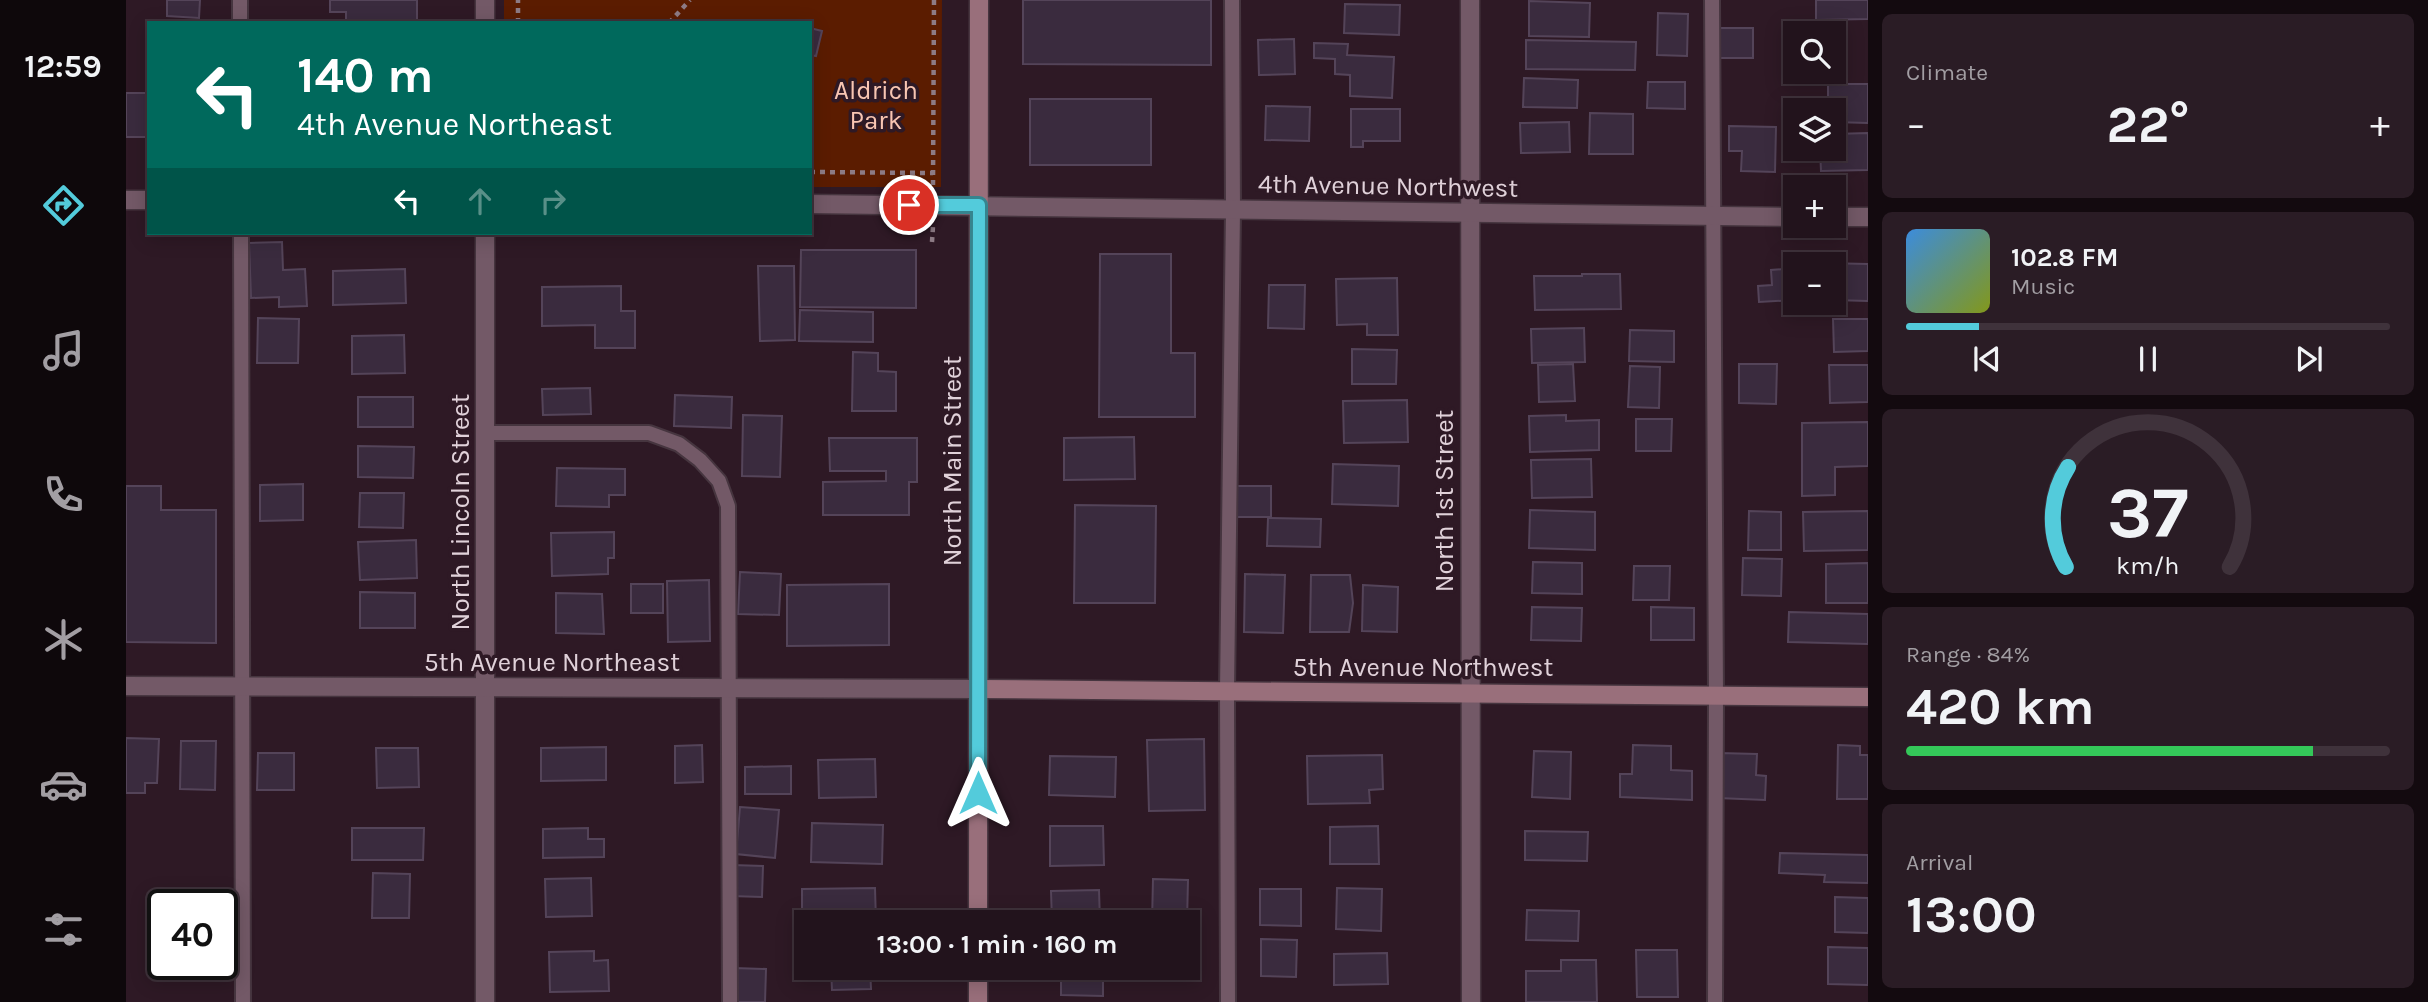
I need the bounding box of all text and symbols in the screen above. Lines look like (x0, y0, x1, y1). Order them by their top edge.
map controls (1783, 21, 1846, 315)
button: search (1783, 21, 1846, 84)
text: 140 m (297, 47, 434, 104)
text: 12:59 (24, 48, 102, 85)
icon: left (182, 49, 273, 140)
text: Climate (1906, 59, 1988, 86)
park label: Aldrich Park (834, 75, 918, 136)
text: 22° (2106, 94, 2190, 155)
button: layers (1783, 98, 1846, 161)
text: − (1906, 102, 1926, 147)
text: + (2370, 102, 2390, 147)
text: 4th Avenue Northeast (297, 106, 612, 143)
street label: 4th Avenue Northwest (1258, 168, 1519, 204)
pin (879, 175, 939, 235)
button: + (1783, 175, 1846, 238)
icon: directions (39, 181, 88, 230)
icon: left (388, 182, 426, 220)
icon: ahead (461, 182, 499, 220)
icon: right (534, 182, 572, 220)
icon: arrive (890, 186, 928, 224)
text: 102.8 FM (2011, 242, 2118, 273)
button: − (1783, 252, 1846, 315)
text: Music (2011, 273, 2075, 300)
icon: music (39, 326, 88, 375)
icon: previous (1968, 340, 2006, 378)
icon: pause (2129, 340, 2167, 378)
icon: next (2290, 340, 2328, 378)
street label: North Main Street (937, 356, 968, 566)
street label: North Lincoln Street (445, 393, 476, 630)
street label: North 1st Street (1429, 409, 1460, 592)
icon: phone (39, 470, 88, 519)
text: 37 (2107, 470, 2189, 555)
text: km/h (2116, 551, 2180, 580)
icon: climate (39, 615, 88, 664)
text: Range · 84% (1906, 641, 2030, 668)
street label: 5th Avenue Northeast (424, 647, 680, 678)
street label: 5th Avenue Northwest (1293, 652, 1553, 683)
text: 420 km (1906, 676, 2095, 737)
position arrow (941, 756, 1015, 830)
icon: car (39, 760, 88, 809)
text: Arrival (1906, 849, 1973, 876)
text: 13:00 (1906, 884, 2037, 945)
speed limit sign: 40 (147, 889, 238, 980)
icon: filters (39, 905, 88, 954)
text: 13:00 · 1 min · 160 m (877, 929, 1117, 960)

